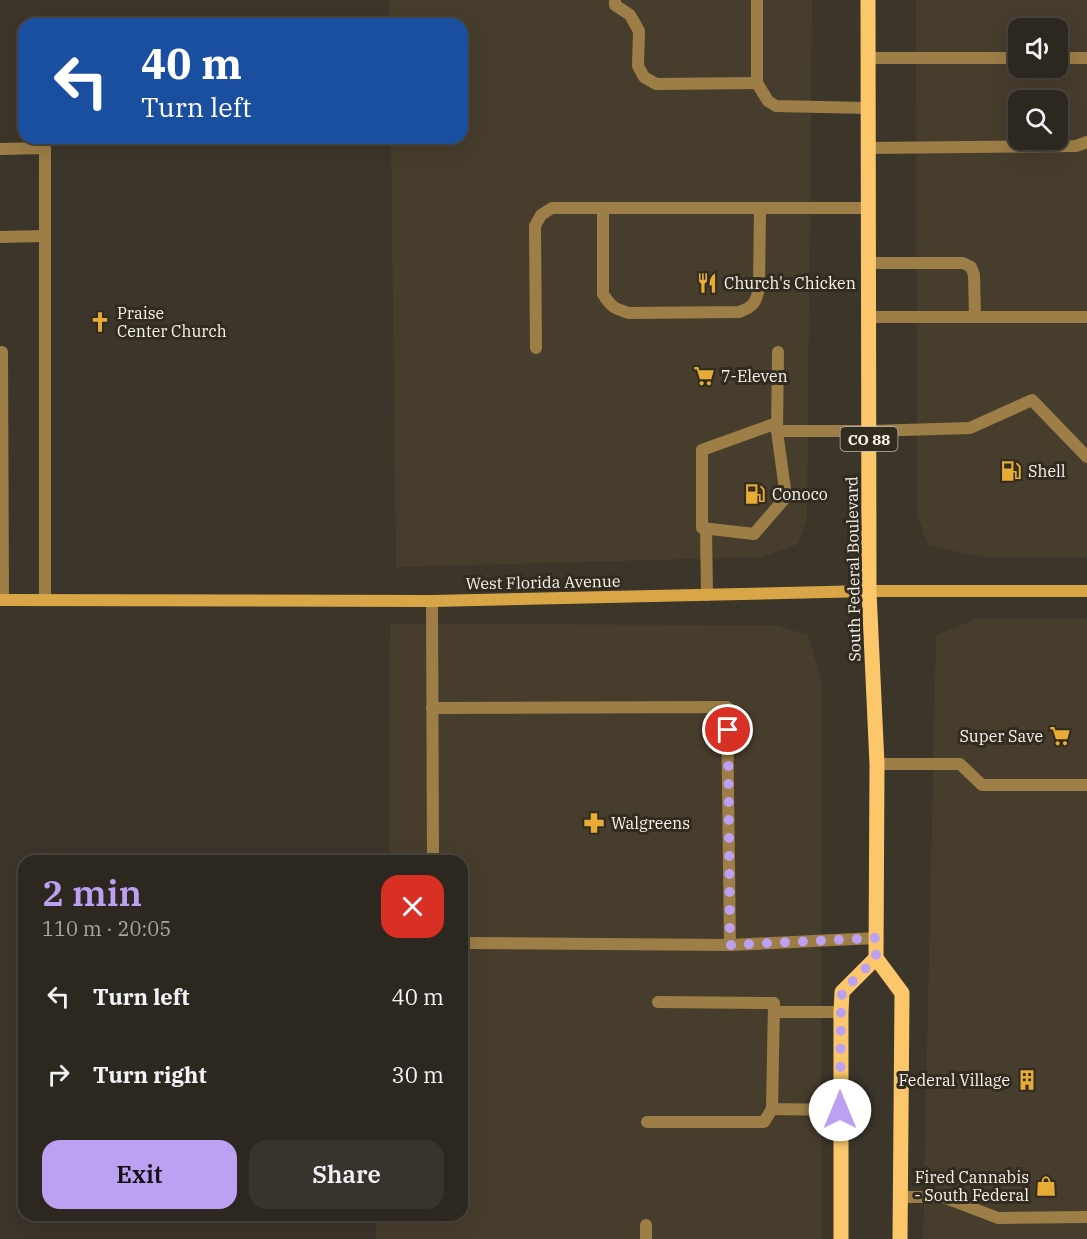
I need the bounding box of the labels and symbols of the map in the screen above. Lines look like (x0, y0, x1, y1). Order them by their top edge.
restaurant icon: Church's Chicken (695, 271, 719, 295)
place label: Church's Chicken (724, 273, 856, 293)
place label: Praise Center Church (117, 303, 227, 341)
church icon: Praise Center Church (88, 310, 112, 334)
supermarket icon: 7-Eleven (692, 364, 716, 388)
place label: 7-Eleven (721, 366, 788, 386)
road number: CO 88 (840, 427, 898, 451)
fuel station icon: Shell (999, 459, 1023, 483)
place label: Shell (1028, 461, 1066, 481)
street label: South Federal Boulevard (841, 476, 865, 662)
fuel station icon: Conoco (743, 482, 767, 506)
place label: Conoco (772, 484, 828, 504)
street label: West Florida Avenue (465, 571, 621, 593)
pin (702, 704, 753, 755)
supermarket icon: Super Save (1048, 724, 1072, 748)
place label: Super Save (959, 726, 1043, 746)
pharmacy icon: Walgreens (582, 811, 606, 835)
place label: Walgreens (611, 813, 690, 833)
building icon: Federal Village (1015, 1068, 1039, 1092)
place label: Federal Village (898, 1070, 1010, 1090)
position arrow (808, 1078, 872, 1142)
place label: Fired Cannabis - South Federal (914, 1167, 1029, 1205)
shop icon: Fired Cannabis - South Federal (1034, 1174, 1058, 1198)

